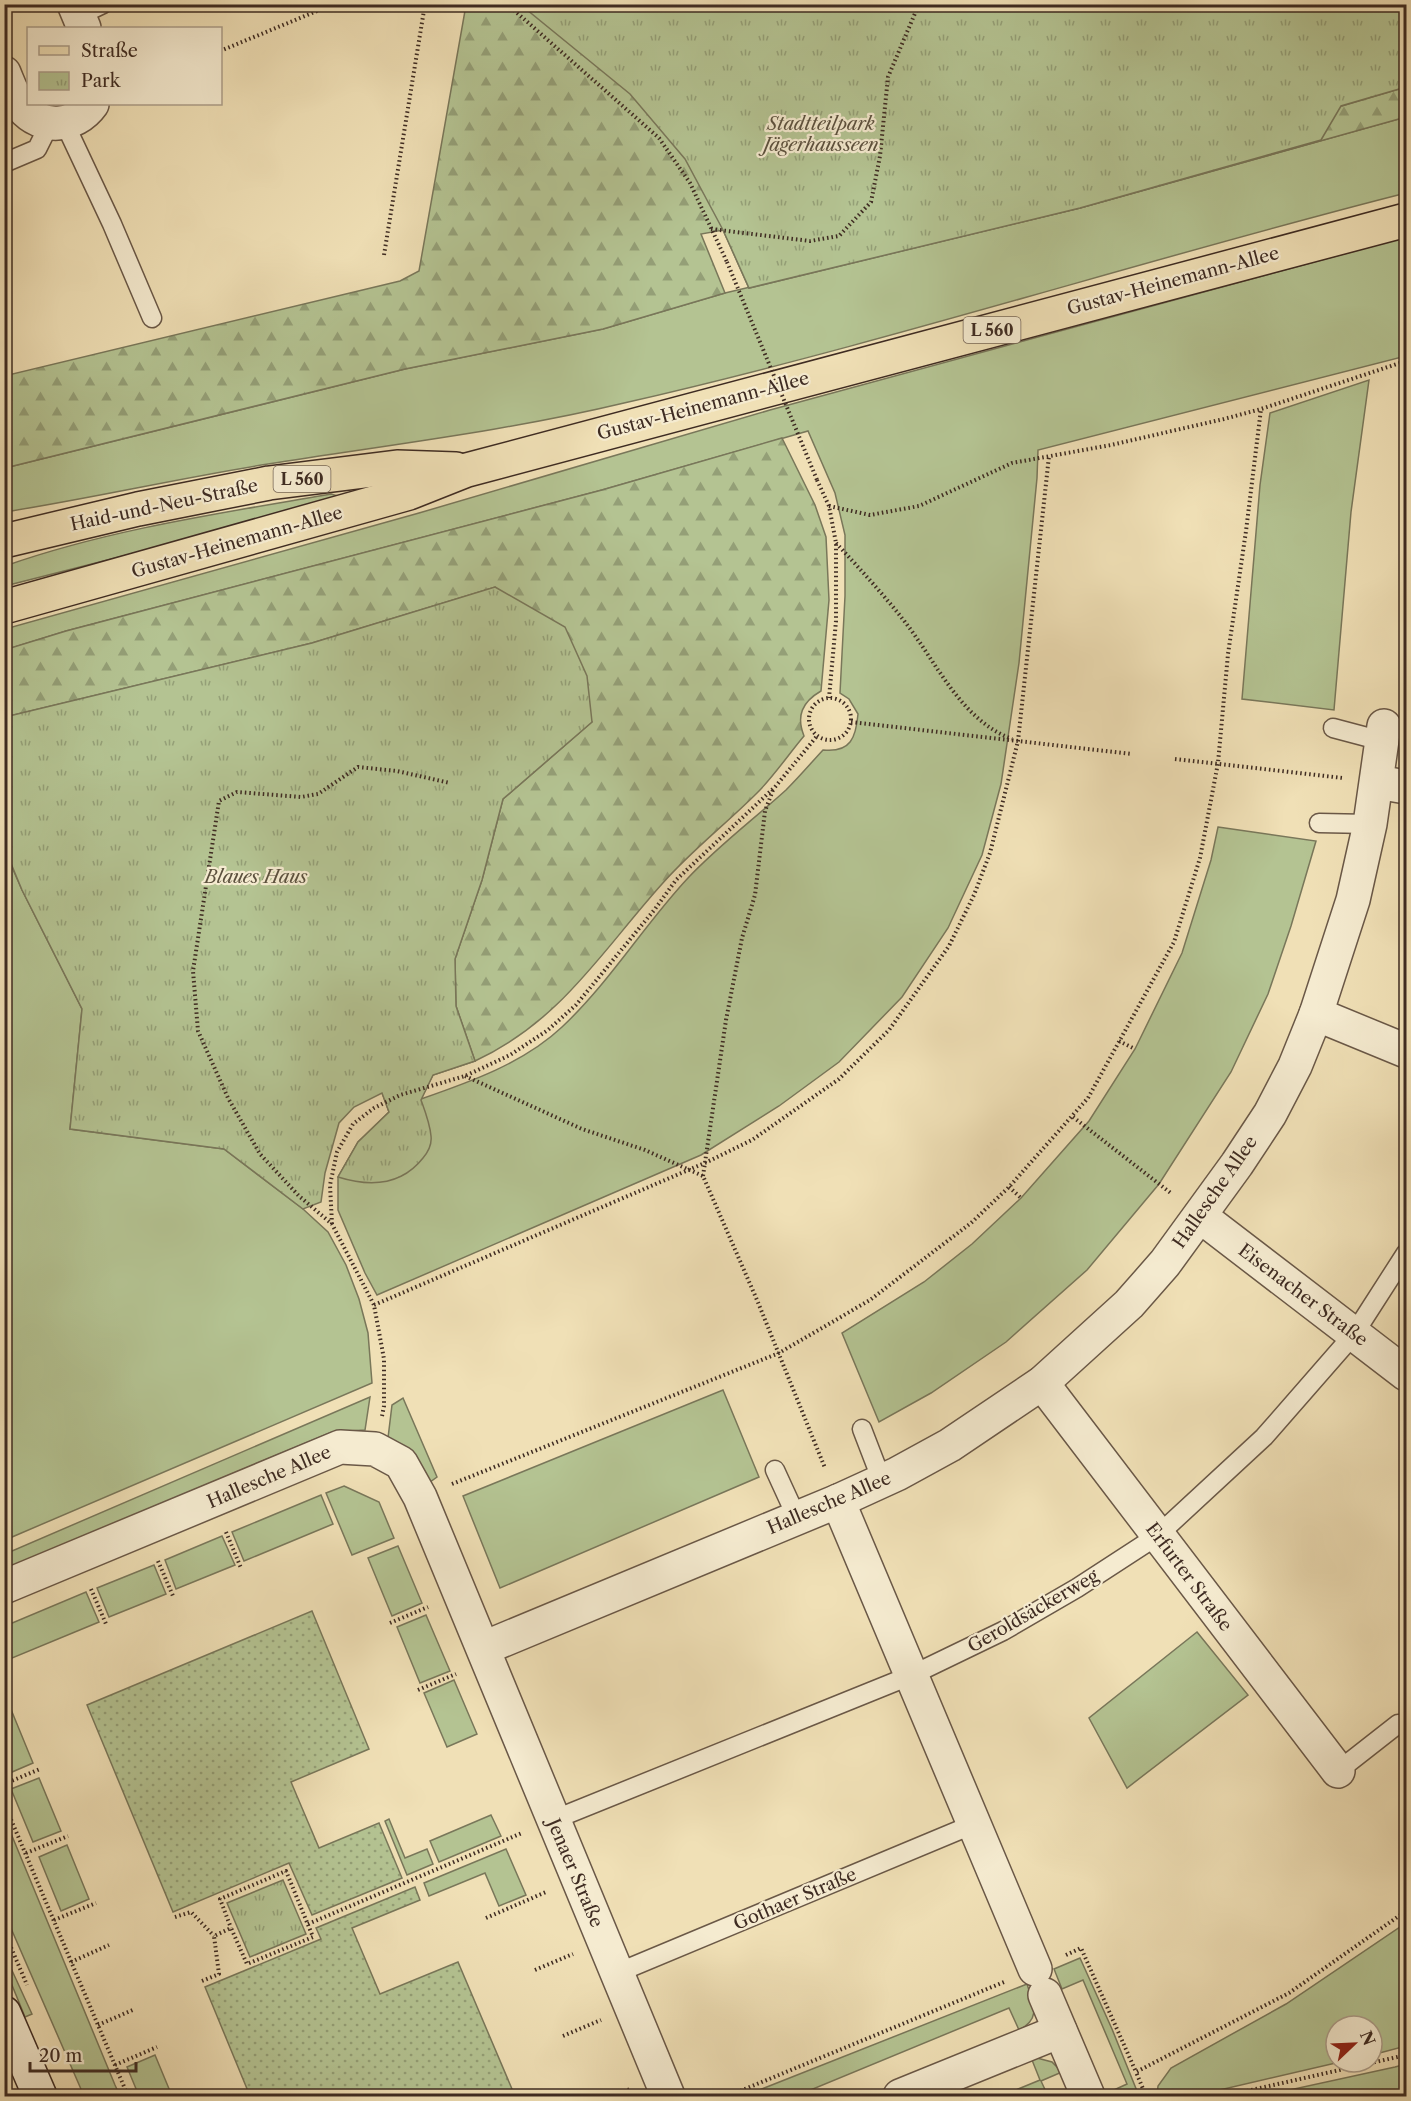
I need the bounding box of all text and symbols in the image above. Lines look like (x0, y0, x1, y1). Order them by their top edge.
legend (27, 27, 222, 105)
text: Straße (81, 40, 138, 62)
text: Park (81, 70, 122, 92)
park label: Stadtteilpark Jägerhausseen (758, 113, 879, 156)
street label: Gustav-Heinemann-Allee (1065, 242, 1281, 320)
road number: L 560 (964, 317, 1020, 343)
street label: Gustav-Heinemann-Allee (595, 367, 811, 445)
road number: L 560 (274, 466, 330, 492)
street label: Haid-und-Neu-Straße (68, 474, 260, 536)
street label: Gustav-Heinemann-Allee (129, 501, 345, 583)
park label: Blaues Haus (203, 866, 308, 888)
street label: Hallesche Allee (1168, 1131, 1262, 1253)
street label: Eisenacher Straße (1234, 1239, 1372, 1351)
street label: Hallesche Allee (204, 1441, 334, 1513)
street label: Hallesche Allee (764, 1467, 894, 1539)
street label: Erfurter Straße (1141, 1518, 1237, 1636)
street label: Geroldsäckerweg (964, 1564, 1103, 1657)
street label: Jenaer Straße (541, 1813, 608, 1931)
street label: Gothaer Straße (730, 1863, 860, 1935)
north arrow (1324, 2014, 1384, 2074)
text: N (1356, 2028, 1380, 2049)
scale bar (30, 2035, 136, 2073)
text: 20 m (39, 2045, 83, 2067)

